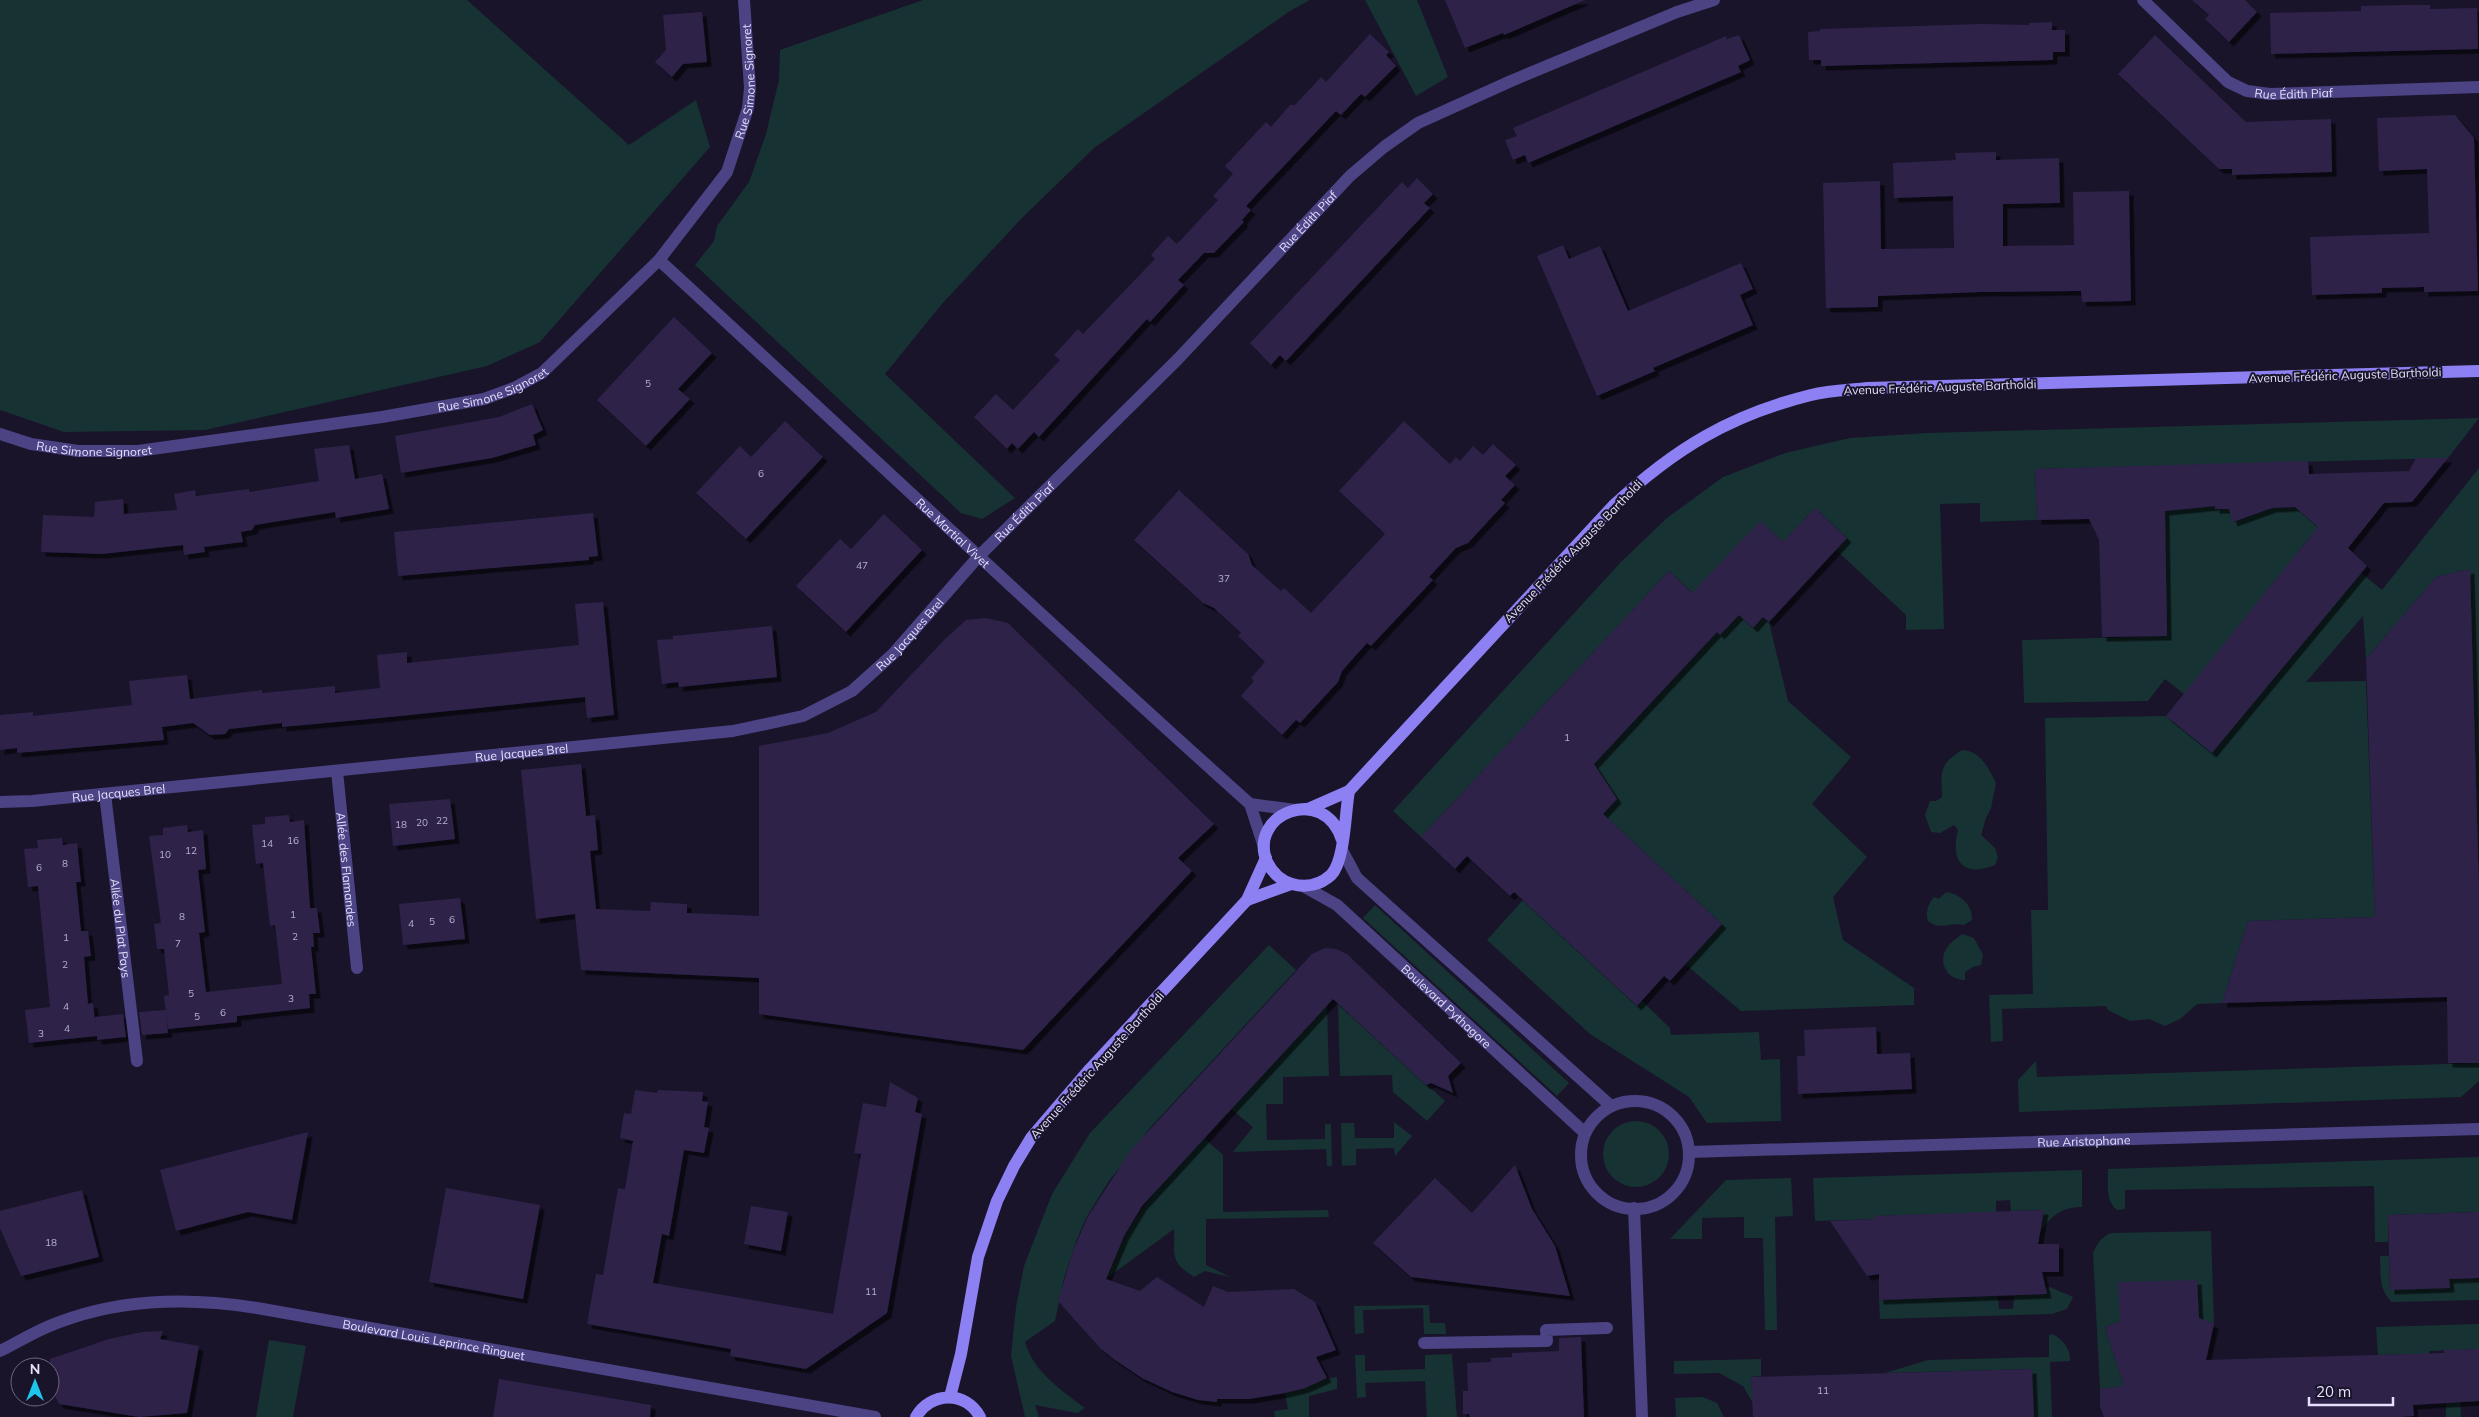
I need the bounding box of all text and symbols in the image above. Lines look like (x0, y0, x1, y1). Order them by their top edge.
street label: Rue Simone Signoret (731, 24, 758, 141)
street label: Rue Édith Piaf (2254, 84, 2334, 102)
street label: Rue Édith Piaf (1275, 187, 1341, 255)
street label: Rue Simone Signoret (436, 364, 551, 415)
street label: Avenue Frédéric Auguste Bartholdi (2248, 364, 2442, 386)
street label: Avenue Frédéric Auguste Bartholdi (1843, 376, 2037, 398)
house number: 5 (645, 377, 651, 390)
street label: Rue Simone Signoret (35, 437, 153, 459)
house number: 6 (758, 467, 764, 480)
street label: Avenue Frédéric Auguste Bartholdi (1501, 476, 1646, 626)
street label: Rue Édith Piaf (991, 478, 1058, 544)
street label: Rue Martial Vivet (913, 494, 993, 571)
house number: 47 (856, 559, 868, 572)
house number: 37 (1218, 572, 1230, 585)
street label: Rue Jacques Brel (872, 595, 946, 674)
house number: 1 (1564, 731, 1570, 744)
street label: Rue Jacques Brel (474, 740, 569, 764)
street label: Rue Jacques Brel (71, 780, 166, 804)
street label: Allée des Flamandes (334, 812, 360, 927)
house number: 22 (436, 814, 448, 827)
house number: 20 (416, 816, 428, 829)
house number: 18 (395, 818, 407, 831)
house number: 16 (287, 834, 299, 847)
house number: 14 (261, 837, 273, 850)
house number: 12 (185, 844, 197, 857)
house number: 10 (159, 848, 171, 861)
house number: 8 (62, 857, 68, 870)
house number: 6 (36, 861, 42, 874)
street label: Allée du Plat Pays (108, 877, 134, 979)
house number: 1 (290, 908, 296, 921)
house number: 8 (179, 910, 185, 923)
house number: 6 (449, 913, 455, 926)
house number: 5 (429, 915, 435, 928)
house number: 4 (408, 917, 414, 930)
house number: 2 (292, 930, 298, 943)
house number: 1 (63, 931, 69, 944)
house number: 7 (175, 937, 181, 950)
house number: 2 (62, 958, 68, 971)
street label: Boulevard Pythagore (1399, 961, 1495, 1051)
house number: 5 (188, 987, 194, 1000)
street label: Avenue Frédéric Auguste Bartholdi (1027, 988, 1167, 1142)
house number: 3 (288, 992, 294, 1005)
house number: 4 (63, 1000, 69, 1013)
house number: 6 (220, 1006, 226, 1019)
house number: 5 (194, 1010, 200, 1023)
house number: 4 (64, 1022, 70, 1035)
house number: 3 (38, 1027, 44, 1040)
street label: Rue Aristophane (2037, 1132, 2130, 1149)
house number: 18 (45, 1236, 57, 1249)
house number: 11 (865, 1285, 877, 1298)
street label: Boulevard Louis Leprince Ringuet (342, 1316, 526, 1363)
north arrow (10, 1357, 60, 1407)
text: N (30, 1360, 40, 1378)
scale bar (2309, 1374, 2393, 1406)
text: 20 m (2316, 1382, 2351, 1401)
house number: 11 (1817, 1384, 1829, 1397)

